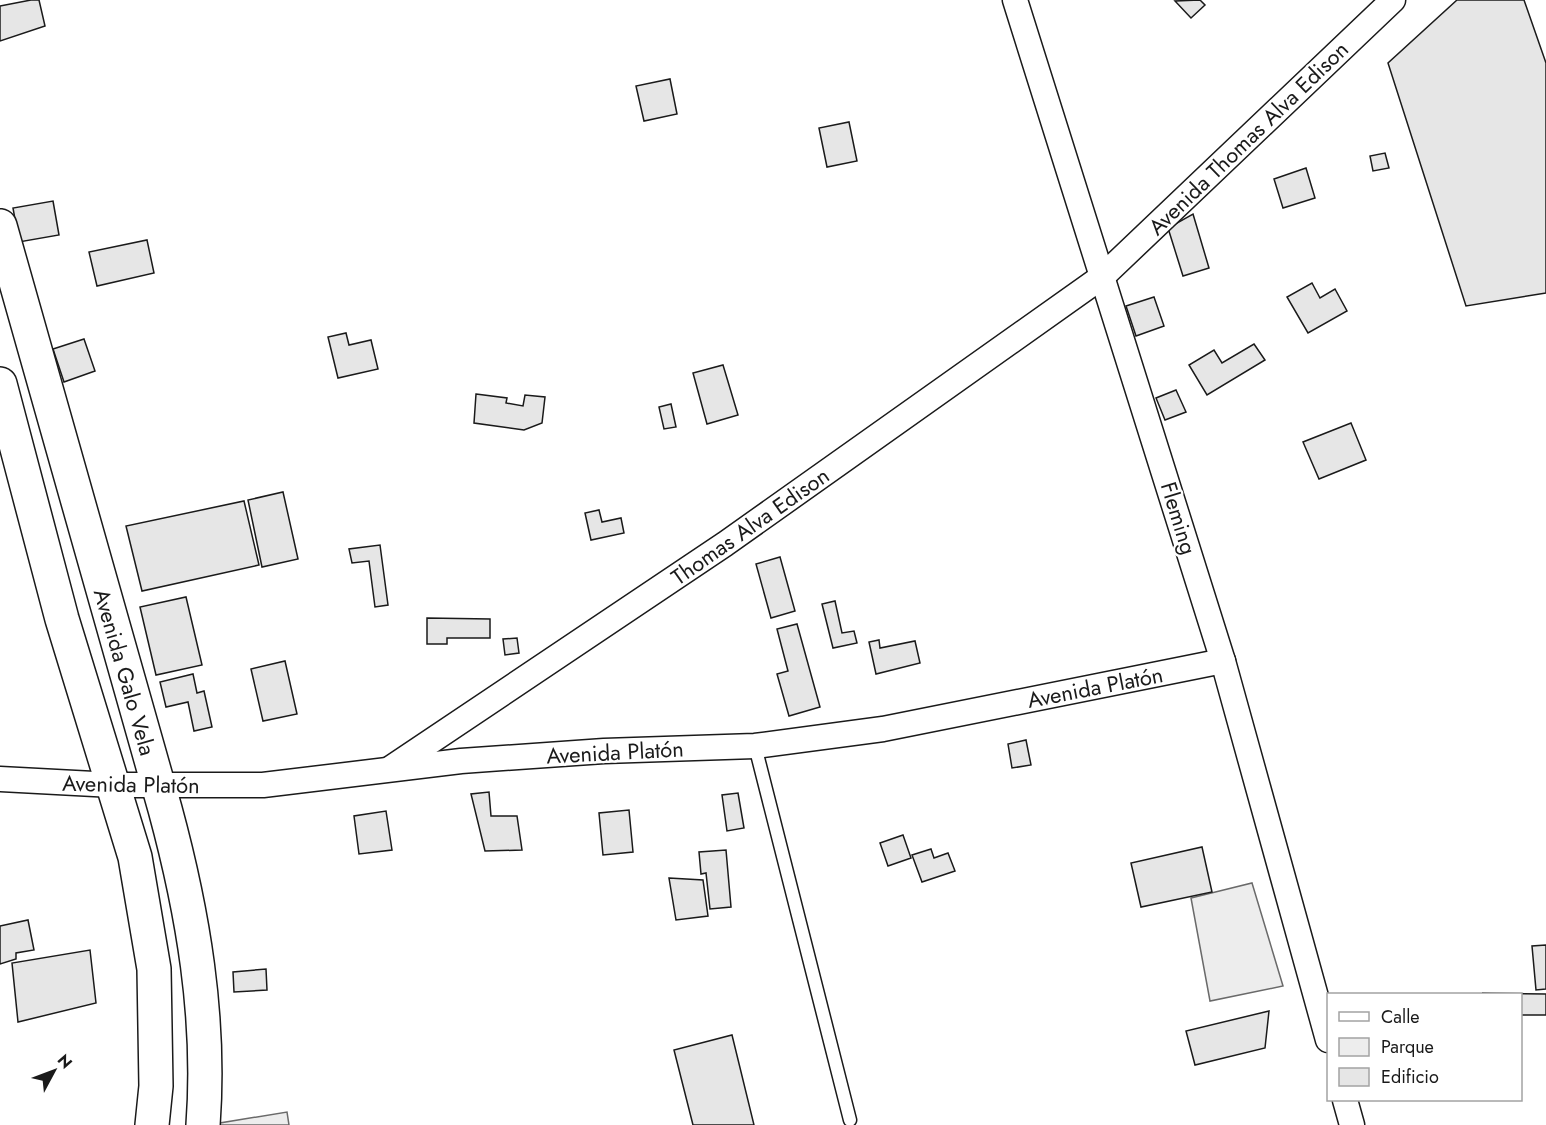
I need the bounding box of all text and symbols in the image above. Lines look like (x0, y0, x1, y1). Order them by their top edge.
street label: Avenida Thomas Alva Edison (1141, 34, 1355, 242)
street label: Thomas Alva Edison (665, 459, 835, 593)
street label: Fleming (1153, 478, 1205, 558)
street label: Avenida Galo Vela (86, 585, 164, 759)
street label: Avenida Platón (1024, 658, 1166, 716)
street label: Avenida Platón (545, 732, 685, 772)
street label: Avenida Platón (62, 767, 200, 801)
legend (1327, 993, 1522, 1101)
text: Calle (1381, 1004, 1420, 1030)
text: Parque (1381, 1034, 1434, 1060)
north arrow (24, 1041, 84, 1101)
text: N (52, 1049, 78, 1074)
text: Edificio (1381, 1064, 1439, 1090)

